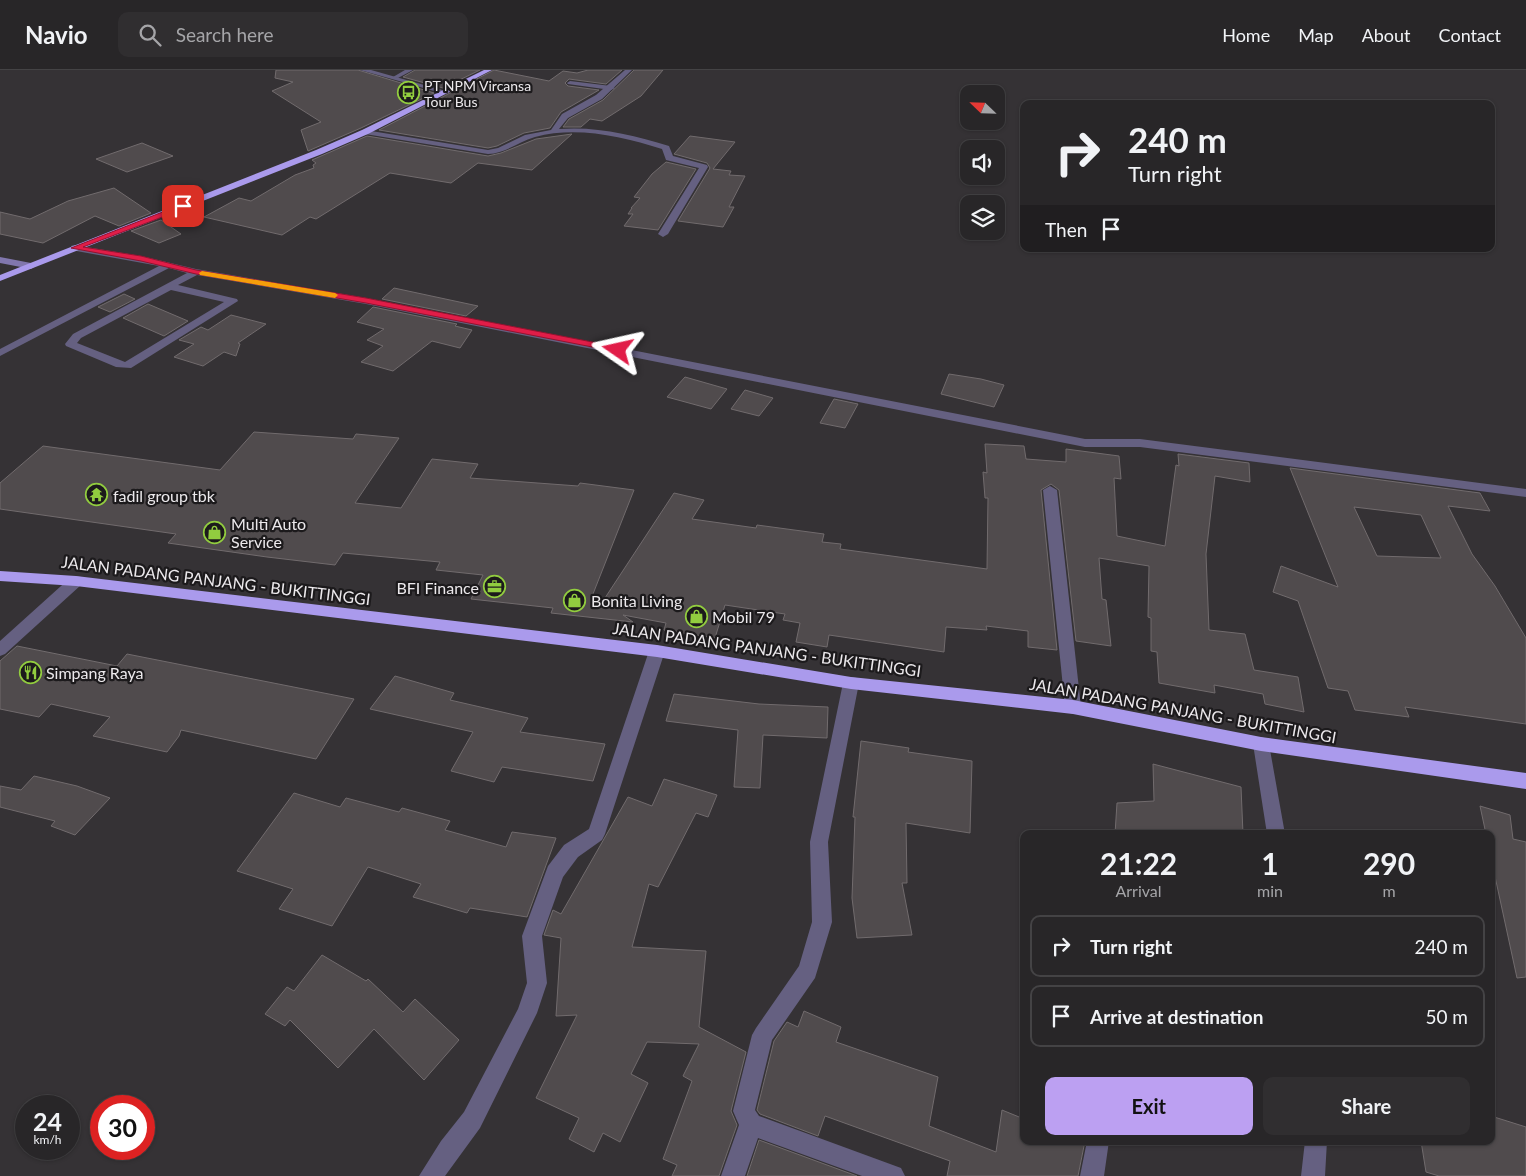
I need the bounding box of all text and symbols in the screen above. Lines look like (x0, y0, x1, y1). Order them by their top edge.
search box (118, 12, 468, 57)
text: Navio (25, 20, 88, 49)
icon: search (136, 21, 164, 49)
text: Search here (176, 23, 274, 46)
text: Home (1222, 24, 1270, 46)
text: Map (1298, 24, 1334, 46)
text: About (1362, 24, 1411, 46)
text: Contact (1439, 24, 1501, 46)
place label: PT NPM Vircansa Tour Bus (424, 77, 531, 110)
bus stop icon: PT NPM Vircansa Tour Bus (396, 81, 420, 105)
north arrow (960, 85, 1005, 130)
map controls (960, 85, 1005, 240)
text: 240 m (1128, 118, 1227, 160)
icon: right (1045, 120, 1110, 185)
button: sound (960, 140, 1005, 185)
text: Turn right (1128, 160, 1222, 187)
pin (162, 185, 204, 227)
icon: arrive (169, 192, 197, 220)
button: layers (960, 195, 1005, 240)
icon: arrive (1097, 215, 1125, 243)
text: Then (1045, 218, 1087, 241)
position arrow (591, 323, 643, 375)
temple icon: fadil group tbk (85, 483, 109, 507)
place label: fadil group tbk (113, 486, 216, 505)
place label: Multi Auto Service (231, 514, 306, 551)
shop icon: Multi Auto Service (203, 520, 227, 544)
street label: JALAN PADANG PANJANG - BUKITTINGGI (60, 552, 372, 608)
office icon: BFI Finance (483, 575, 507, 599)
place label: BFI Finance (396, 578, 479, 597)
shop icon: Bonita Living (563, 588, 587, 612)
place label: Bonita Living (591, 591, 682, 610)
shop icon: Mobil 79 (684, 604, 708, 628)
place label: Mobil 79 (712, 607, 775, 626)
street label: JALAN PADANG PANJANG - BUKITTINGGI (612, 618, 922, 680)
restaurant icon: Simpang Raya (18, 660, 42, 684)
place label: Simpang Raya (46, 663, 144, 682)
street label: JALAN PADANG PANJANG - BUKITTINGGI (1028, 674, 1338, 746)
text: 21:22 (1100, 845, 1177, 881)
text: 1 (1261, 845, 1279, 881)
text: 290 (1363, 845, 1415, 881)
text: Arrival (1115, 881, 1162, 900)
text: min (1257, 881, 1283, 900)
text: m (1382, 881, 1396, 900)
icon: right (1047, 932, 1075, 960)
text: Turn right (1090, 935, 1172, 958)
text: 240 m (1414, 935, 1468, 958)
icon: arrive (1047, 1002, 1075, 1030)
text: Arrive at destination (1090, 1005, 1263, 1028)
text: 50 m (1425, 1005, 1468, 1028)
button: Exit (1045, 1077, 1253, 1135)
button: Share (1263, 1077, 1470, 1135)
speed limit sign: 30 (90, 1095, 155, 1160)
text: 24 (33, 1106, 62, 1136)
text: km/h (33, 1132, 62, 1147)

